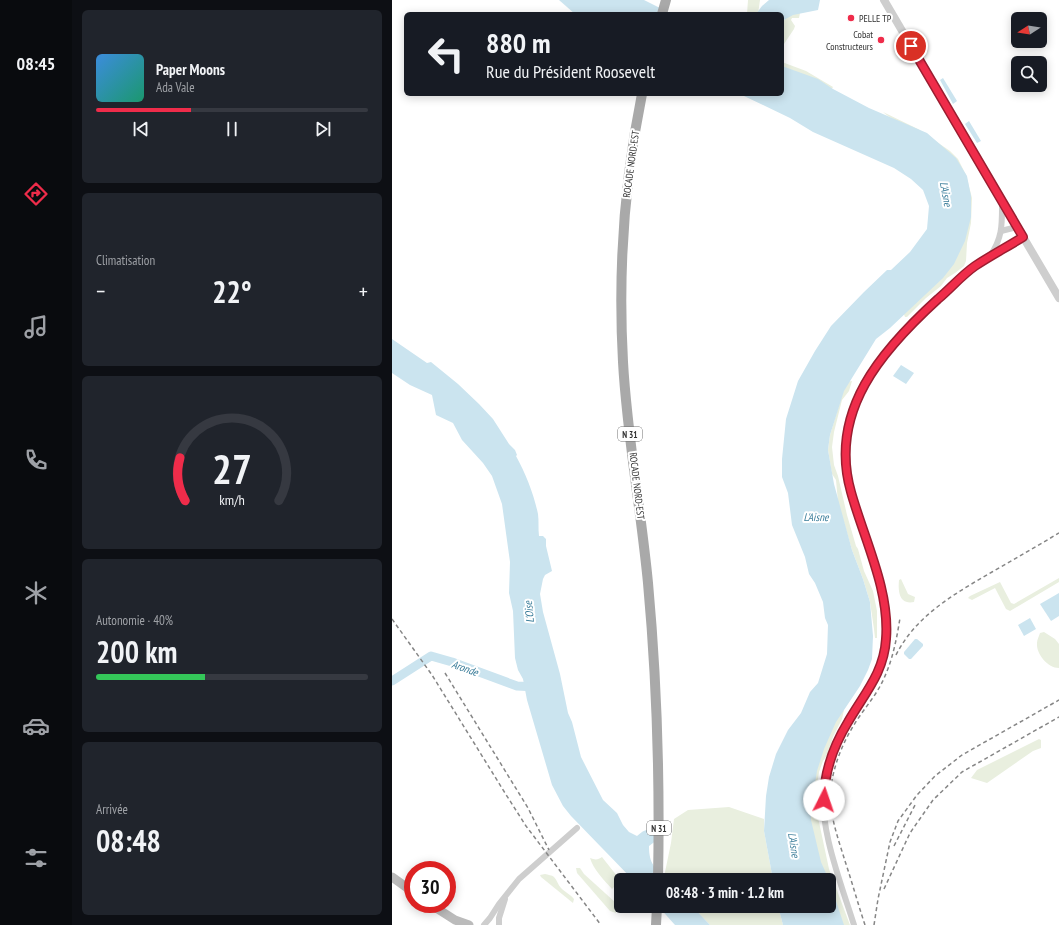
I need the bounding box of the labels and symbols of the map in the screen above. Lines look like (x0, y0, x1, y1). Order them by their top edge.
place label: PELLE TP (859, 12, 892, 25)
north arrow (1011, 12, 1047, 48)
marker: PELLE TP (846, 13, 856, 23)
place label: Cobat Constructeurs (826, 28, 874, 53)
pin (894, 29, 928, 63)
marker: Cobat Constructeurs (876, 35, 886, 45)
street label: ROCADE NORD-EST (620, 129, 642, 198)
water label: L'Aisne (937, 180, 956, 209)
road number: N 31 (618, 427, 642, 441)
street label: ROCADE NORD-EST (626, 452, 648, 521)
water label: L'Aisne (803, 510, 830, 524)
water label: L'Oise (521, 599, 537, 624)
water label: Aronde (450, 657, 481, 680)
position arrow (803, 779, 845, 821)
road number: N 31 (647, 821, 671, 835)
water label: L'Aisne (785, 832, 803, 860)
speed limit sign: 30 (404, 861, 456, 913)

